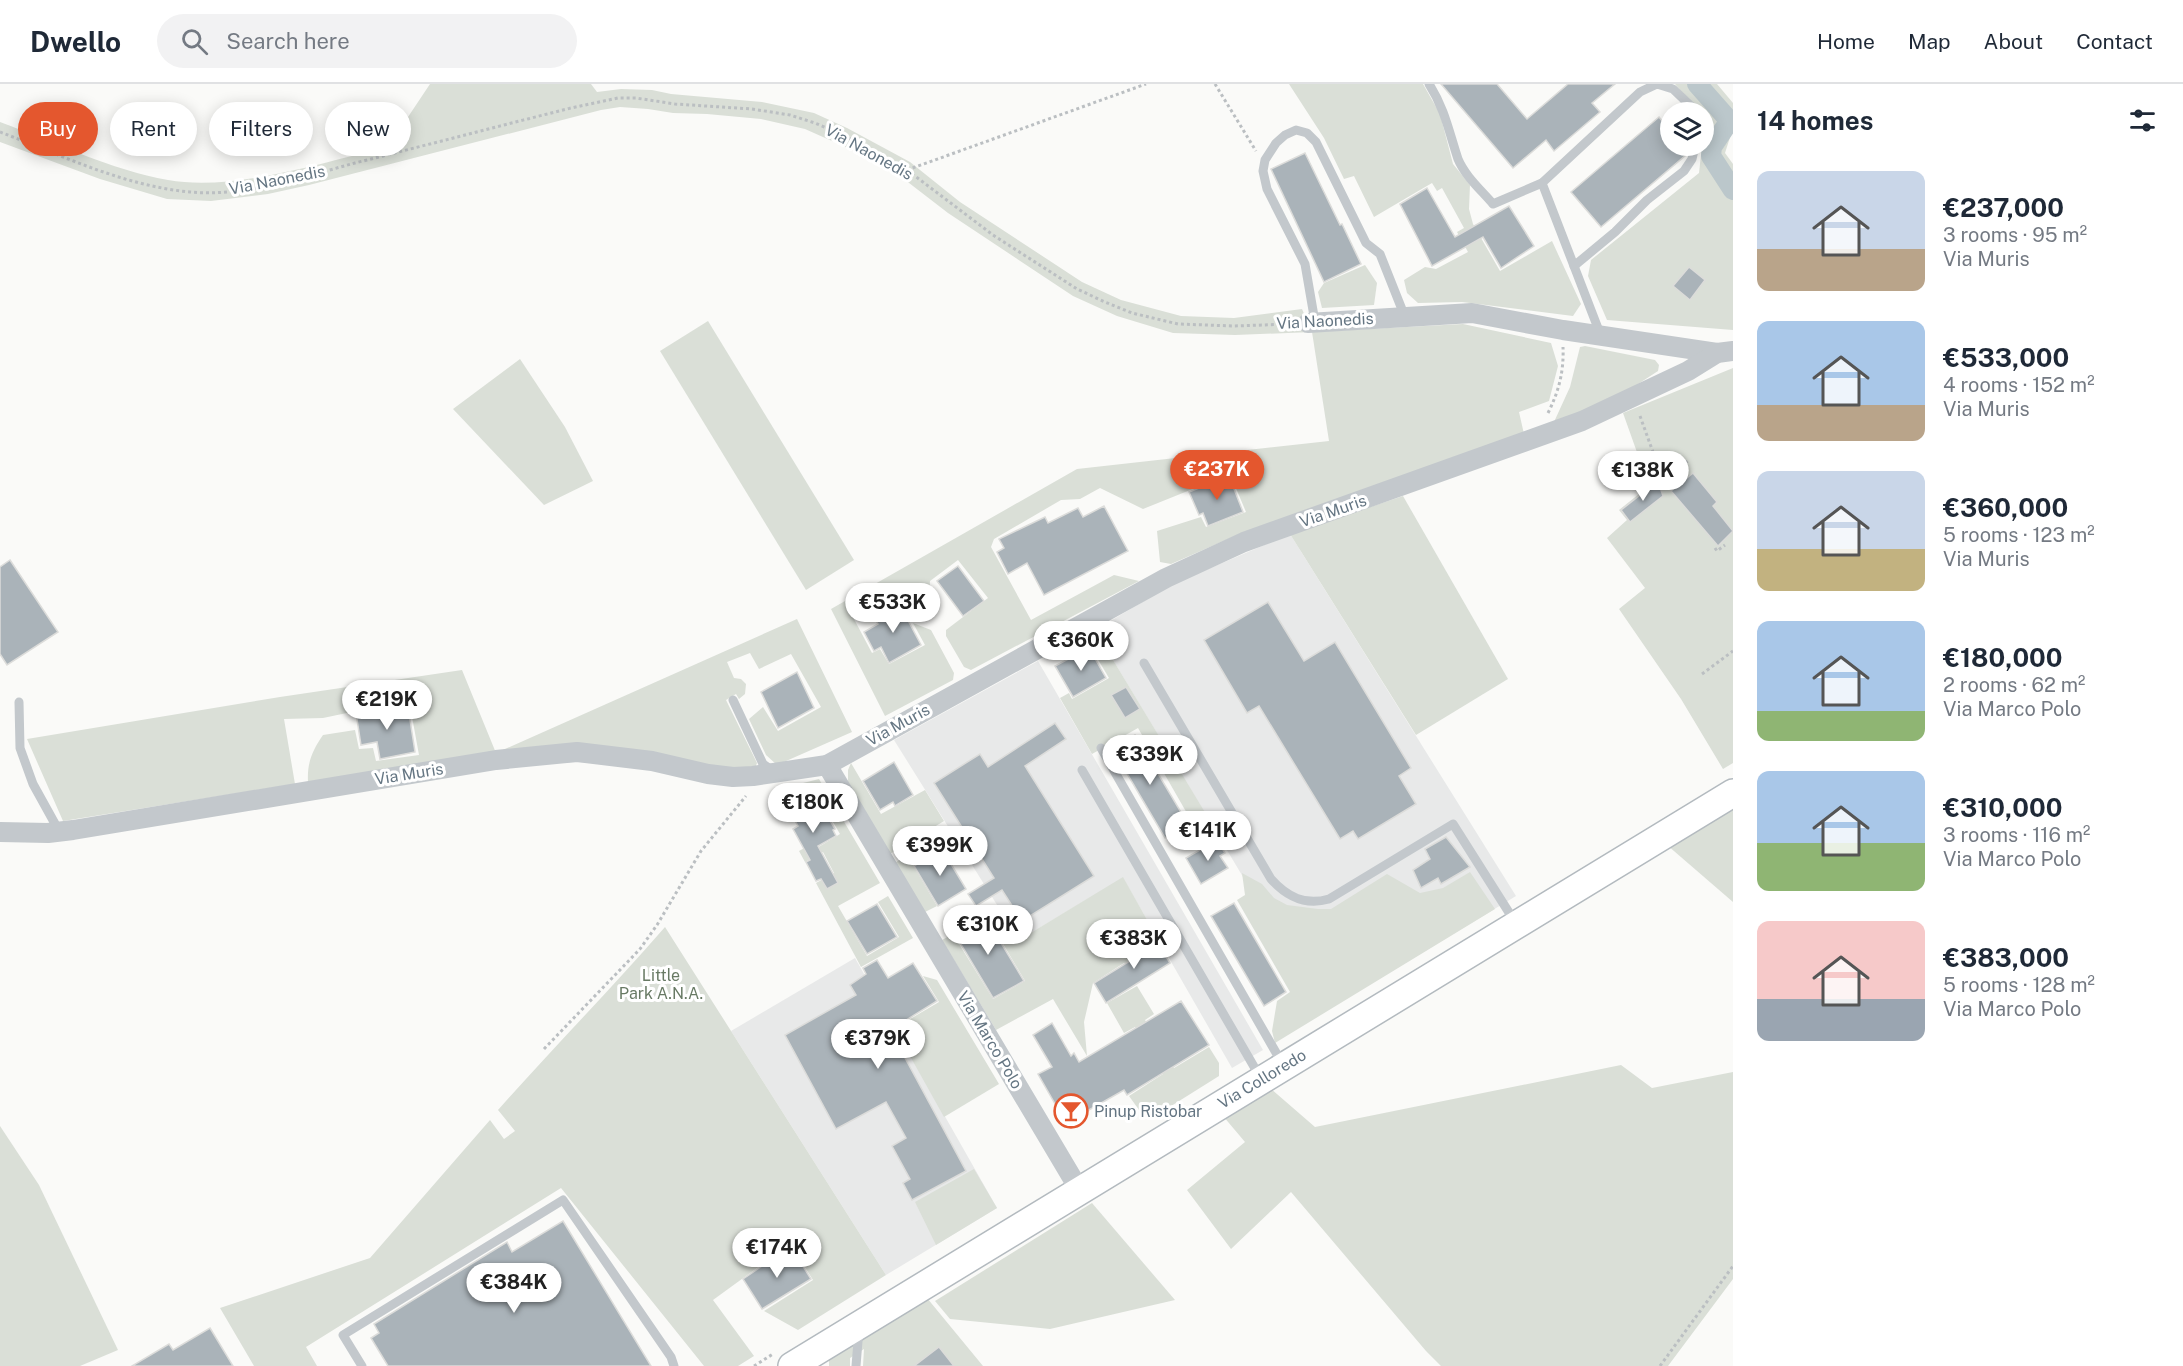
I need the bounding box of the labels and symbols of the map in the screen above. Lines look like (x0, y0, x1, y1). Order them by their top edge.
street label: Via Naonedis (822, 120, 916, 184)
street label: Via Naonedis (227, 161, 327, 199)
street label: Via Naonedis (1276, 309, 1374, 333)
pin: €237K (1175, 450, 1259, 501)
pin: €138K (1601, 451, 1685, 502)
street label: Via Muris (1297, 491, 1369, 531)
pin: €533K (851, 583, 935, 634)
pin: €360K (1039, 621, 1123, 672)
pin: €219K (345, 680, 429, 731)
street label: Via Muris (863, 700, 933, 750)
pin: €339K (1108, 735, 1192, 786)
street label: Via Muris (373, 759, 445, 789)
pin: €180K (771, 783, 855, 834)
pin: €141K (1166, 811, 1250, 862)
pin: €399K (898, 826, 982, 877)
pin: €310K (946, 905, 1030, 956)
pin: €383K (1092, 919, 1176, 970)
park label: Little Park A.N.A. (619, 966, 703, 1003)
street label: Via Marco Polo (953, 988, 1027, 1092)
pin: €379K (836, 1019, 920, 1070)
street label: Via Colloredo (1215, 1045, 1309, 1113)
bar icon: Pinup Ristobar (1053, 1093, 1089, 1129)
place label: Pinup Ristobar (1094, 1102, 1202, 1121)
pin: €174K (735, 1228, 819, 1279)
pin: €384K (472, 1263, 556, 1314)

